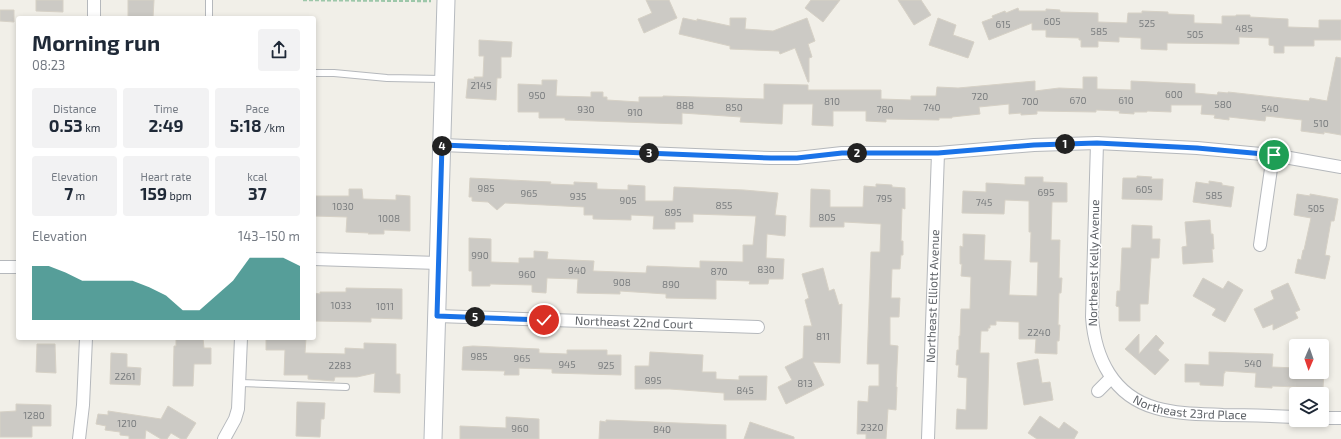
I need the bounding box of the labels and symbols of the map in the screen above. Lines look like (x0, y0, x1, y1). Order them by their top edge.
house number: 605 (1043, 15, 1061, 27)
house number: 525 (1139, 17, 1155, 29)
house number: 615 (995, 18, 1011, 30)
house number: 485 (1235, 22, 1253, 34)
house number: 585 (1091, 25, 1107, 37)
house number: 505 (1187, 28, 1203, 40)
house number: 2145 (470, 79, 492, 91)
house number: 600 (1165, 88, 1183, 100)
house number: 950 (528, 89, 546, 101)
house number: 720 (972, 90, 988, 102)
house number: 670 (1070, 94, 1086, 106)
house number: 610 (1118, 94, 1134, 106)
house number: 810 (824, 95, 840, 107)
house number: 700 (1021, 95, 1039, 107)
house number: 580 (1214, 98, 1232, 110)
house number: 888 (676, 99, 694, 111)
house number: 850 (725, 101, 743, 113)
house number: 740 (923, 101, 941, 113)
house number: 540 (1261, 102, 1279, 114)
house number: 930 (577, 103, 595, 115)
house number: 780 (876, 103, 894, 115)
house number: 910 (627, 106, 643, 118)
house number: 510 (1313, 117, 1329, 129)
pin: 1 (1055, 134, 1075, 154)
pin: 4 (432, 136, 452, 156)
pin (1257, 138, 1291, 172)
pin: 3 (639, 143, 659, 163)
pin: 2 (847, 143, 867, 163)
house number: 985 (477, 182, 495, 194)
house number: 605 (1135, 183, 1153, 195)
house number: 695 (1038, 186, 1054, 198)
house number: 965 (521, 187, 537, 199)
house number: 585 (1206, 189, 1222, 201)
house number: 935 (570, 190, 586, 202)
house number: 795 (876, 192, 892, 204)
house number: 905 (619, 194, 637, 206)
house number: 745 (976, 196, 992, 208)
house number: 855 (716, 199, 732, 211)
street label: Northeast Kelly Avenue (1085, 199, 1101, 327)
house number: 1030 (332, 200, 354, 212)
house number: 505 (1308, 202, 1324, 214)
house number: 895 (664, 206, 682, 218)
house number: 805 (818, 211, 836, 223)
house number: 1008 (378, 212, 400, 224)
street label: Northeast Elliott Avenue (923, 229, 941, 363)
house number: 990 (471, 249, 489, 261)
house number: 830 (757, 263, 775, 275)
house number: 940 (568, 264, 586, 276)
house number: 870 (710, 265, 728, 277)
house number: 960 (518, 268, 536, 280)
house number: 908 (613, 276, 631, 288)
house number: 890 (662, 278, 680, 290)
house number: 1033 (330, 299, 352, 311)
house number: 1011 (376, 300, 394, 312)
pin (527, 303, 561, 337)
pin: 5 (465, 307, 485, 327)
street label: Northeast 22nd Court (575, 313, 694, 331)
house number: 2240 (1027, 326, 1051, 338)
house number: 811 (816, 330, 830, 342)
north arrow (1289, 339, 1329, 379)
house number: 985 (470, 350, 488, 362)
house number: 965 (514, 352, 530, 364)
house number: 540 (1244, 357, 1262, 369)
house number: 945 (558, 358, 576, 370)
house number: 2283 (329, 359, 351, 371)
house number: 925 (598, 359, 614, 371)
house number: 2261 (115, 370, 135, 382)
house number: 895 (644, 374, 662, 386)
house number: 813 (797, 377, 813, 389)
house number: 845 (736, 384, 754, 396)
street label: Northeast 23rd Place (1131, 392, 1247, 421)
house number: 1280 (23, 409, 45, 421)
house number: 1210 (117, 417, 137, 429)
house number: 2320 (861, 421, 883, 433)
house number: 960 (511, 422, 529, 434)
house number: 840 (653, 423, 671, 435)

